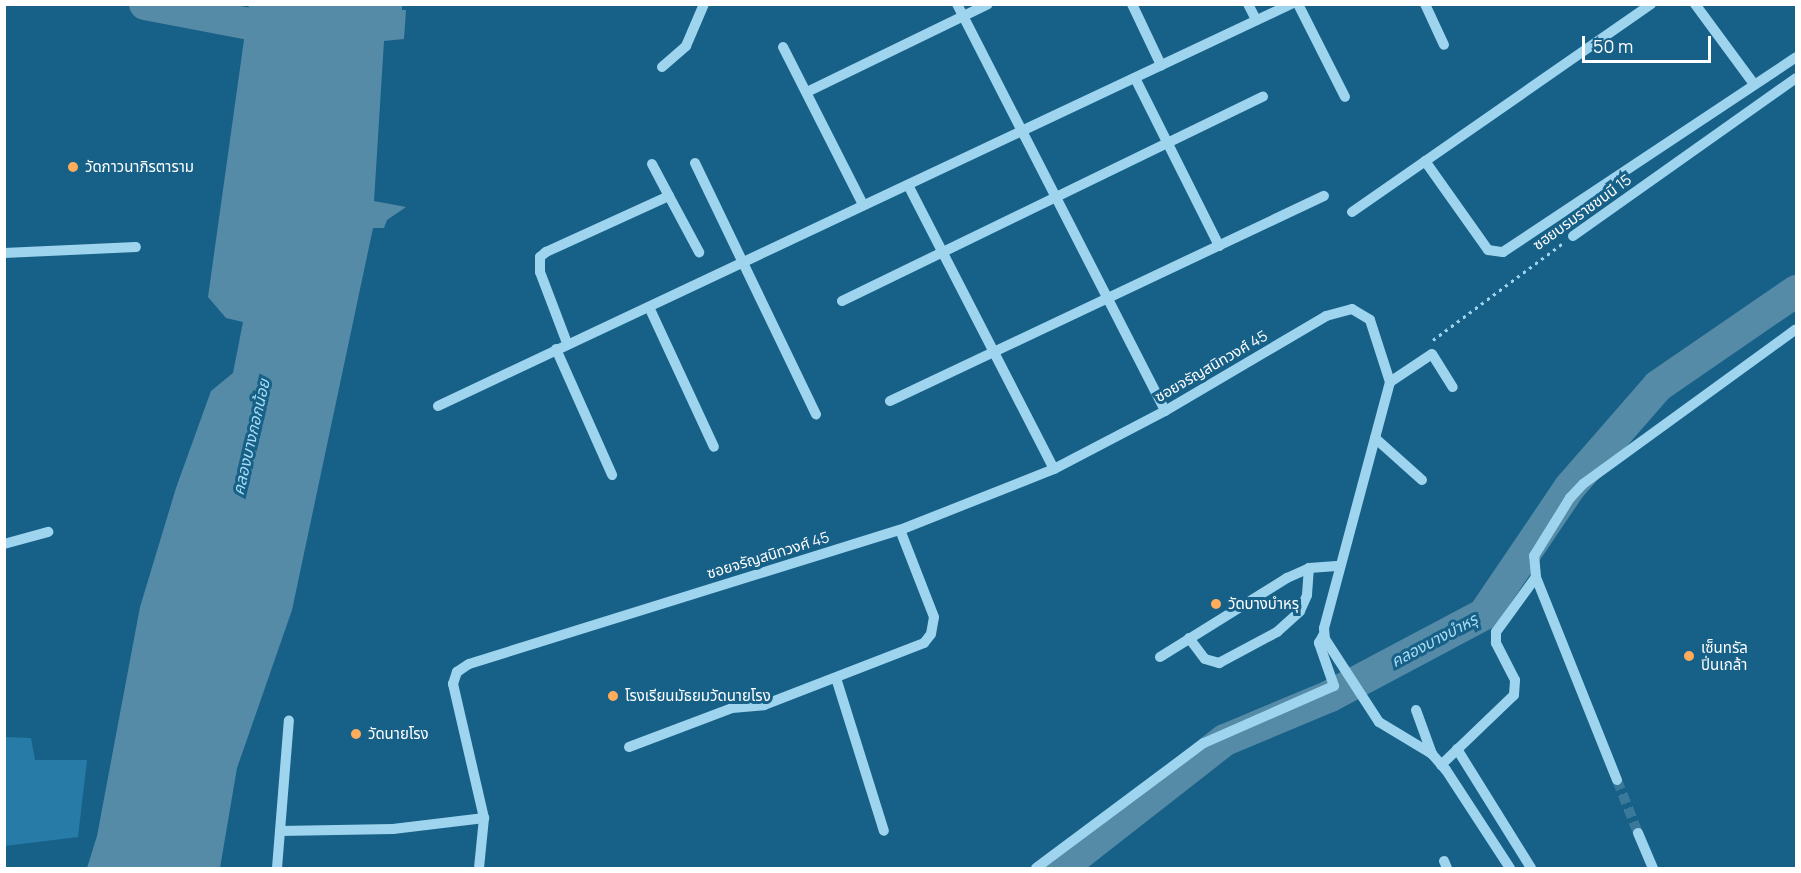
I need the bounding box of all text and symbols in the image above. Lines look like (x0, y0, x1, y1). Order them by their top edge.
scale bar (1585, 24, 1714, 62)
text: 50 m (1593, 34, 1633, 58)
place label: วัดภาวนาภิรตาราม (85, 158, 194, 176)
marker: วัดภาวนาภิรตาราม (66, 160, 80, 174)
street label: ซฮยบรมราชชนนี 15 (1529, 170, 1635, 254)
street label: ซอยจรัญสนิทวงศ์ 45 (1151, 326, 1271, 406)
water label: คลองบางกอกน้อย (228, 377, 274, 497)
street label: ซอยจรัญสนิทวงศ์ 45 (705, 528, 831, 582)
place label: วัดบางบำหรุ (1228, 595, 1299, 613)
marker: วัดบางบำหรุ (1209, 597, 1223, 611)
water label: คลองบางบำหรุ (1388, 609, 1480, 671)
place label: เซ็นทรัล ปิ่นเกล้า (1701, 638, 1748, 673)
marker: เซ็นทรัล ปิ่นเกล้า (1682, 649, 1696, 663)
place label: โรงเรียนมัธยมวัดนายโรง (625, 687, 771, 705)
marker: โรงเรียนมัธยมวัดนายโรง (606, 689, 620, 703)
place label: วัดนายโรง (368, 725, 429, 743)
marker: วัดนายโรง (349, 727, 363, 741)

